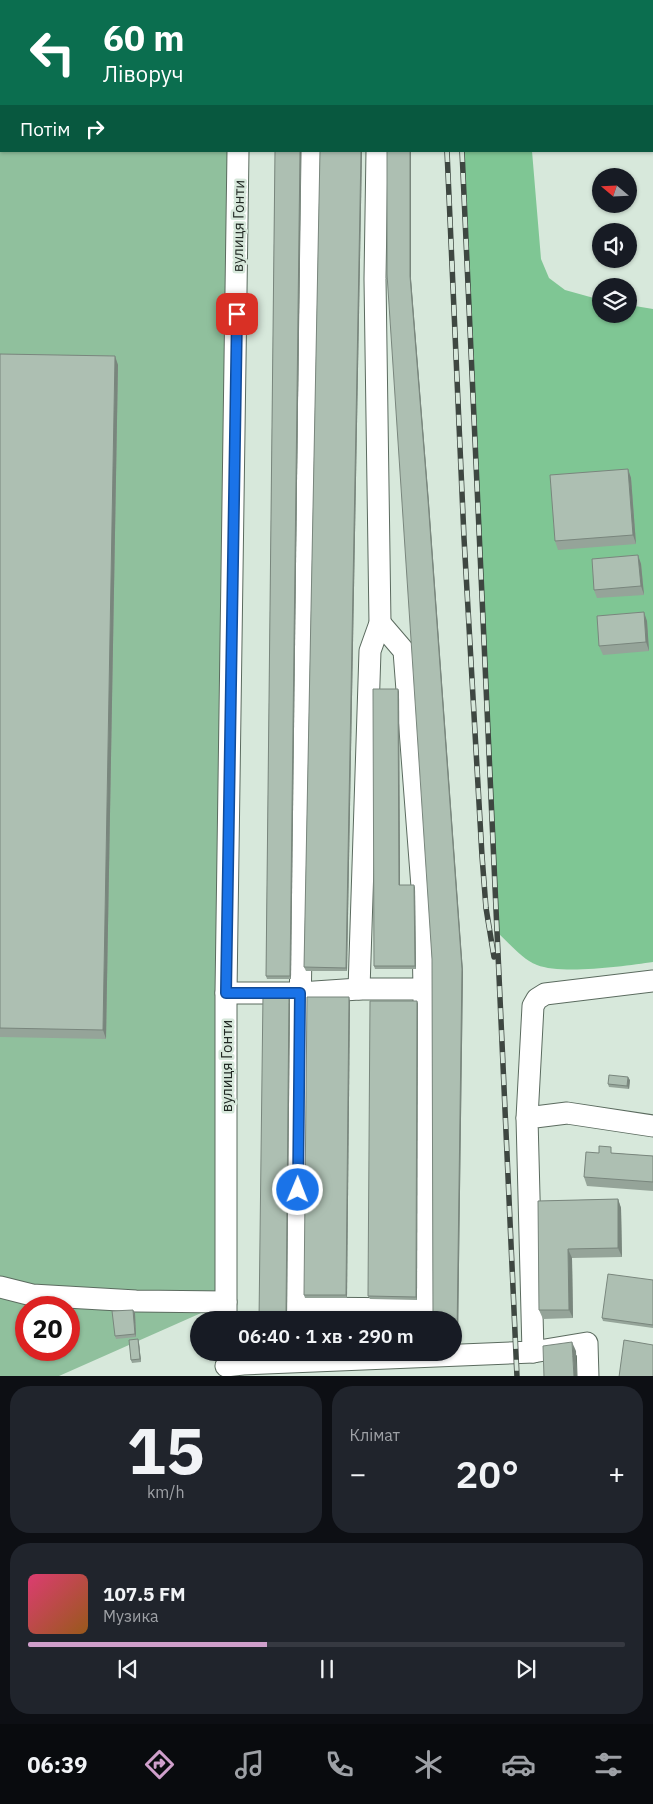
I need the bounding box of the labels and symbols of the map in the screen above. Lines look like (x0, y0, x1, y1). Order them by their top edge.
north arrow (592, 168, 638, 212)
street label: вулиця Гонти (228, 180, 248, 272)
pin (216, 293, 258, 335)
street label: вулиця Гонти (217, 1020, 236, 1112)
position arrow (271, 1163, 323, 1215)
speed limit sign: 20 (15, 1296, 80, 1361)

